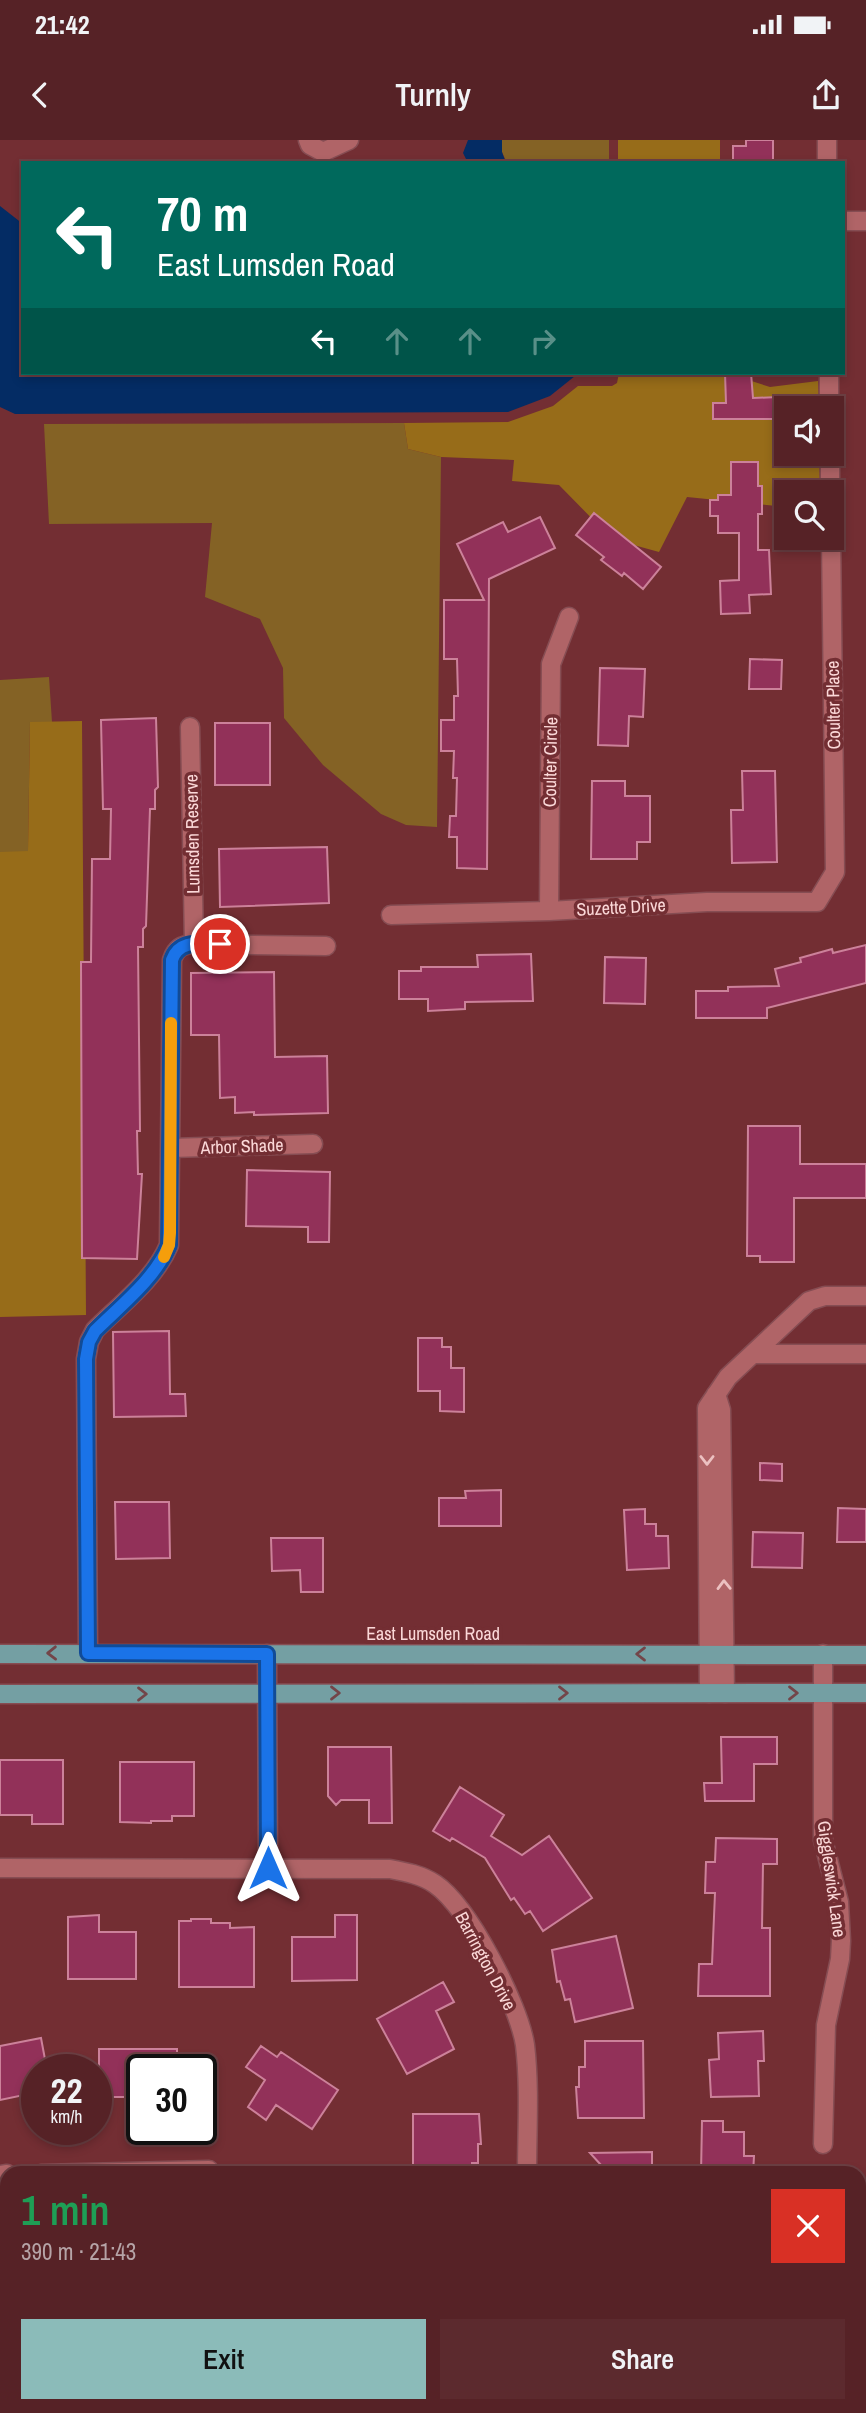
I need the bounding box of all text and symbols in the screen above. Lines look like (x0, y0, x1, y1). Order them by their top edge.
text: 21:42 (35, 7, 90, 42)
text: Turnly (395, 73, 471, 116)
icon: back (21, 76, 59, 114)
icon: share (807, 76, 845, 114)
text: 70 m (157, 180, 249, 246)
icon: left (42, 189, 133, 280)
text: East Lumsden Road (157, 243, 395, 286)
icon: left (305, 322, 343, 360)
icon: ahead (378, 322, 416, 360)
icon: ahead (451, 322, 489, 360)
icon: right (524, 322, 562, 360)
map controls (774, 396, 844, 550)
button: sound (774, 396, 844, 466)
button: search (774, 480, 844, 550)
street label: Coulter Place (820, 660, 846, 750)
street label: Coulter Circle (537, 717, 563, 807)
street label: Lumsden Reserve (178, 774, 206, 894)
street label: Suzette Drive (576, 892, 666, 922)
pin (190, 914, 250, 974)
icon: arrive (201, 925, 239, 963)
street label: Arbor Shade (199, 1132, 284, 1160)
one-way arrow (699, 1455, 715, 1466)
one-way arrow (716, 1579, 732, 1590)
street label: East Lumsden Road (366, 1621, 500, 1646)
one-way arrow (46, 1645, 56, 1661)
one-way arrow (635, 1646, 646, 1662)
one-way arrow (330, 1685, 341, 1701)
one-way arrow (558, 1685, 568, 1701)
one-way arrow (788, 1685, 799, 1701)
one-way arrow (137, 1686, 147, 1702)
street label: Giggleswick Lane (811, 1819, 853, 1939)
position arrow (231, 1831, 305, 1905)
street label: Barrington Drive (450, 1907, 522, 2015)
speed limit sign: 30 (126, 2054, 217, 2145)
text: 22 (51, 2067, 82, 2114)
text: km/h (51, 2104, 83, 2129)
text: 1 min (21, 2182, 110, 2238)
button: close (771, 2189, 845, 2263)
text: 390 m · 21:43 (21, 2236, 136, 2267)
button: Exit (21, 2319, 426, 2399)
button: Share (440, 2319, 845, 2399)

